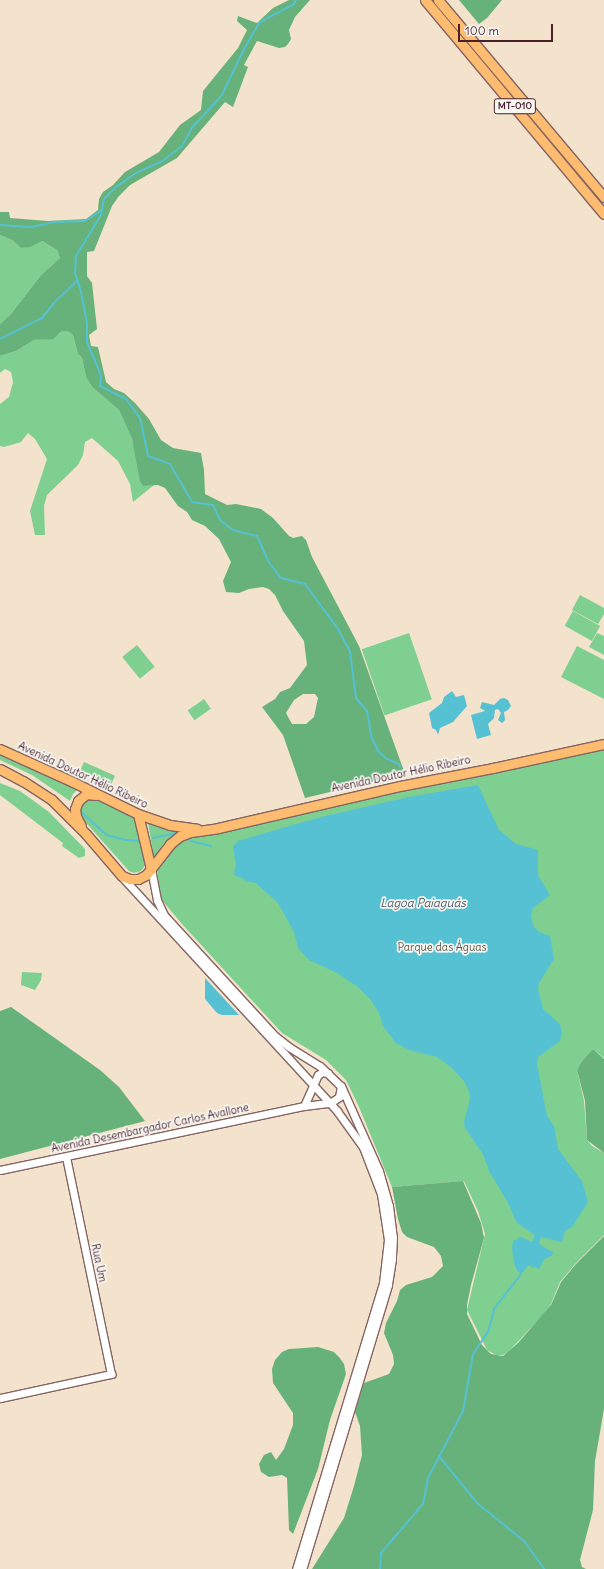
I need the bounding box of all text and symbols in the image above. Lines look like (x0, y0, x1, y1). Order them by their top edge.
scale bar (460, 16, 555, 42)
text: 100 m (465, 23, 499, 38)
road number: MT-010 (493, 98, 537, 114)
street label: Avenida Doutor Hélio Ribeiro (16, 739, 150, 811)
street label: Avenida Doutor Hélio Ribeiro (330, 753, 472, 795)
water label: Lagoa Paiaguás (380, 896, 466, 910)
park label: Parque das Águas (397, 940, 487, 954)
street label: Avenida Desembargador Carlos Avallone (50, 1101, 250, 1155)
street label: Rua Um (88, 1242, 110, 1284)

